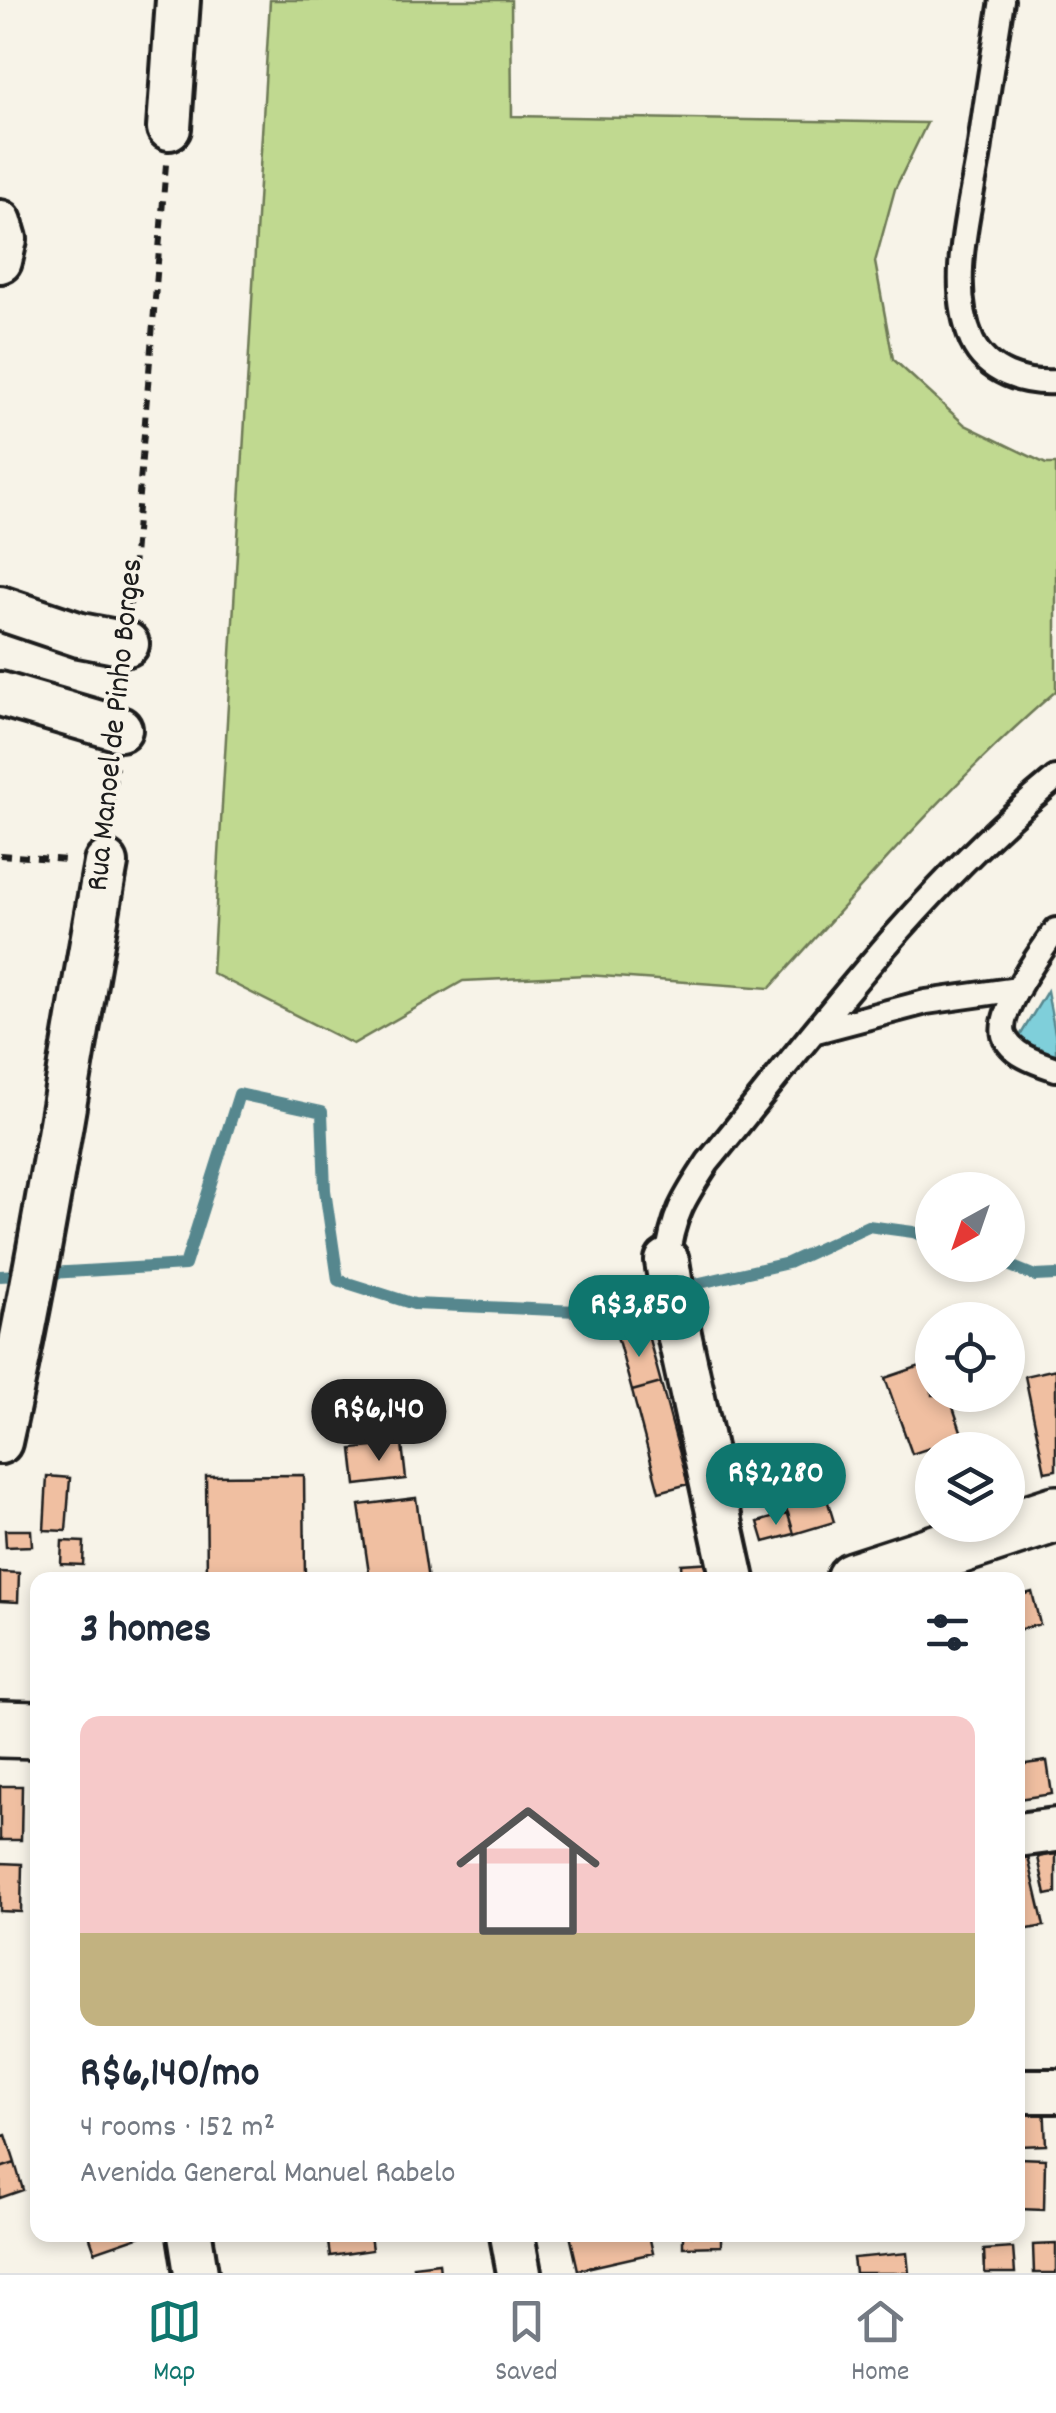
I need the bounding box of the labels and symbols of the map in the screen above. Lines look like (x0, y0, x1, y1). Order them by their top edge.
street label: Rua Manoel de Pinho Borges (77, 556, 157, 894)
north arrow (915, 1172, 1025, 1282)
pin: R$3,850 (547, 1275, 731, 1360)
pin: R$6,140 (287, 1379, 471, 1464)
pin: R$2,280 (684, 1443, 868, 1528)

